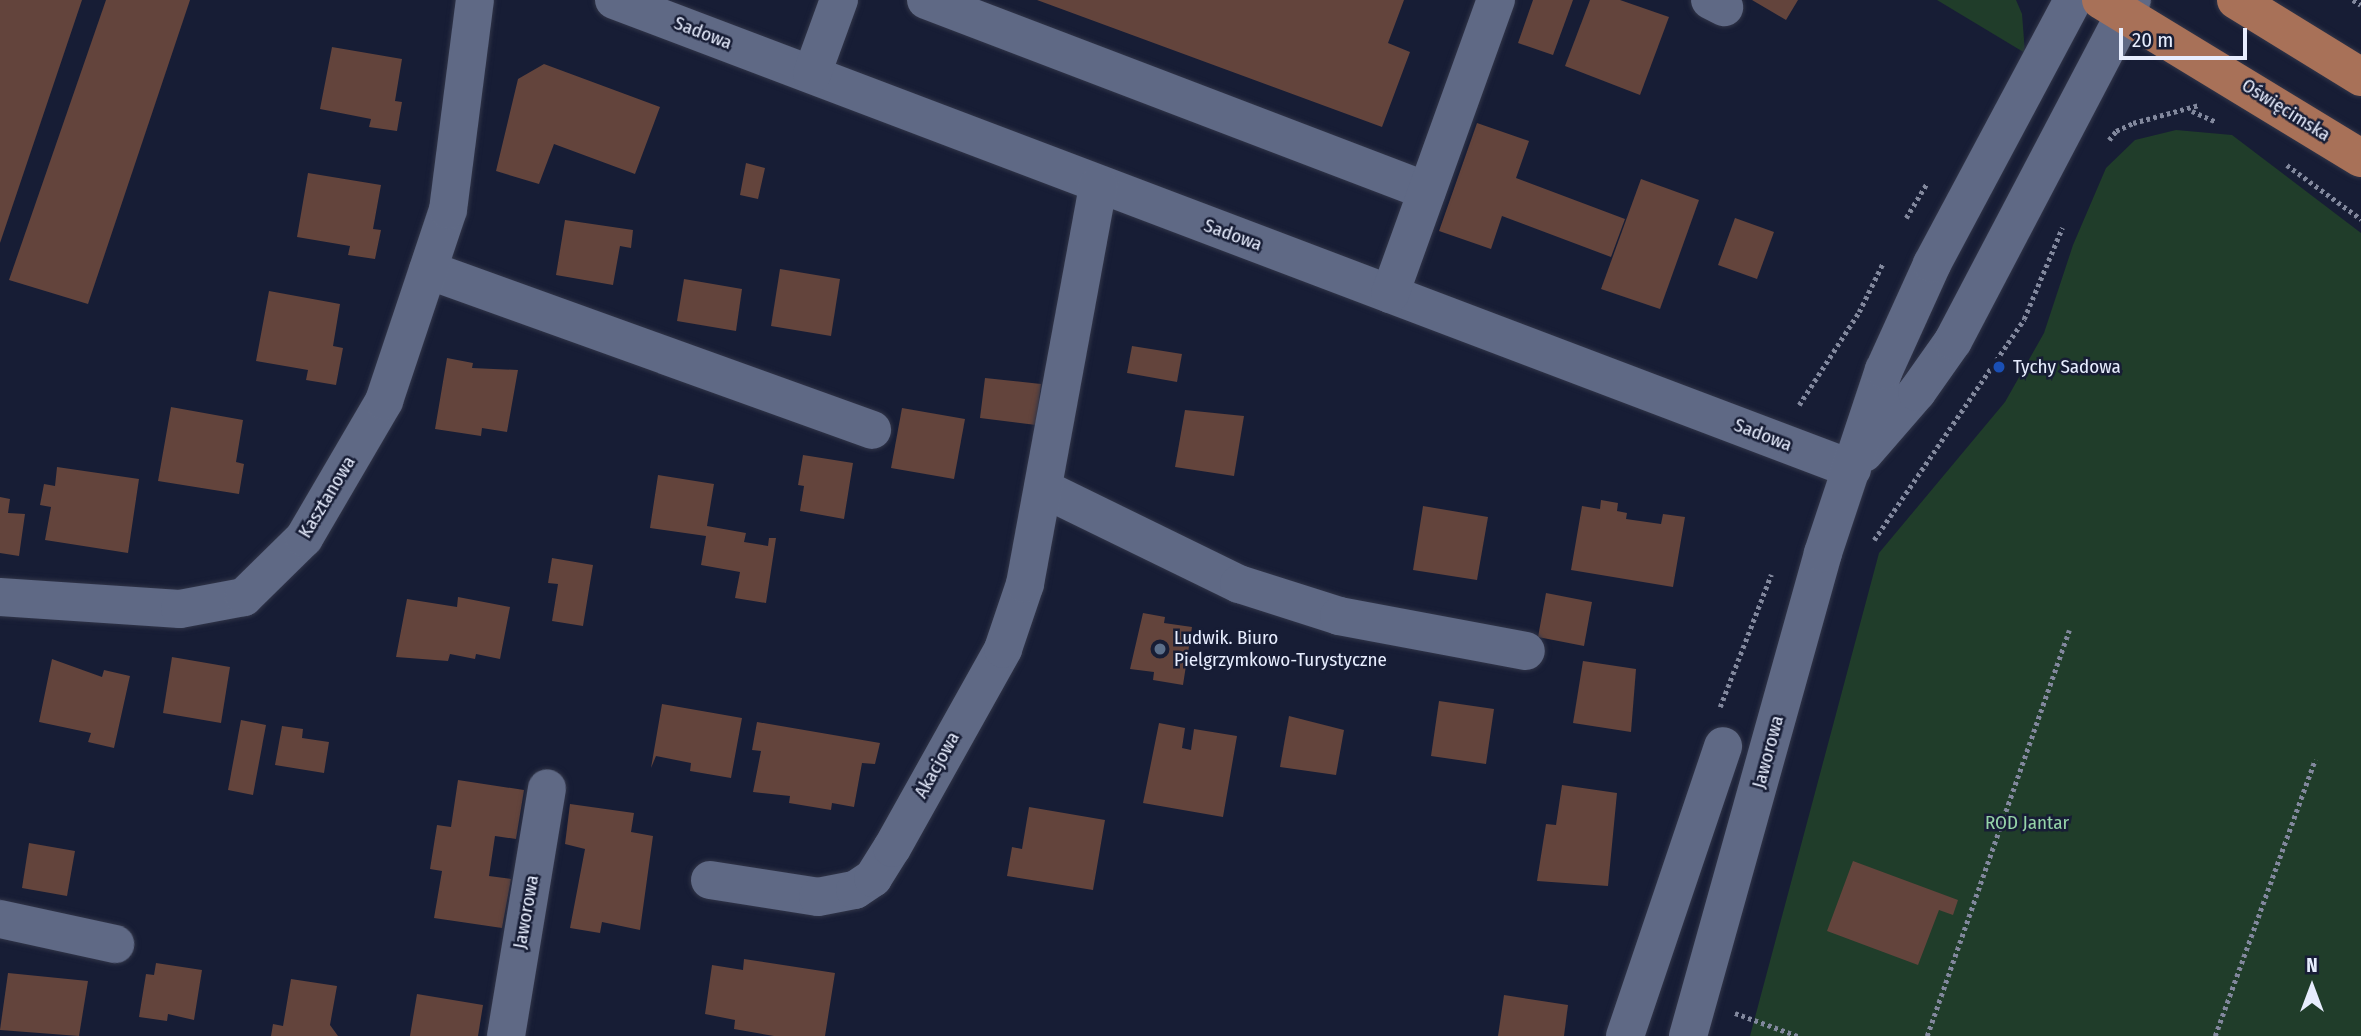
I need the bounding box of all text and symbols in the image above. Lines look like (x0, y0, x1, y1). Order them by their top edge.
street label: Sadowa (671, 12, 735, 54)
scale bar (2123, 14, 2251, 58)
text: 20 m (2132, 27, 2173, 53)
street label: Oświęcimska (2238, 74, 2334, 146)
street label: Sadowa (1201, 214, 1265, 256)
place label: Tychy Sadowa (2013, 356, 2121, 378)
marker: Tychy Sadowa (1991, 359, 2007, 375)
street label: Sadowa (1731, 414, 1795, 456)
street label: Kasztanowa (294, 452, 360, 542)
place label: Ludwik. Biuro Pielgrzymkowo-Turystyczne (1174, 627, 1387, 671)
marker: Ludwik. Biuro Pielgrzymkowo-Turystyczne (1152, 641, 1168, 657)
street label: Jaworowa (1747, 713, 1789, 791)
street label: Akacjowa (910, 728, 964, 802)
park label: ROD Jantar (1985, 812, 2069, 834)
street label: Jaworowa (508, 873, 544, 951)
north arrow (2277, 952, 2347, 1022)
text: N (2306, 954, 2318, 977)

